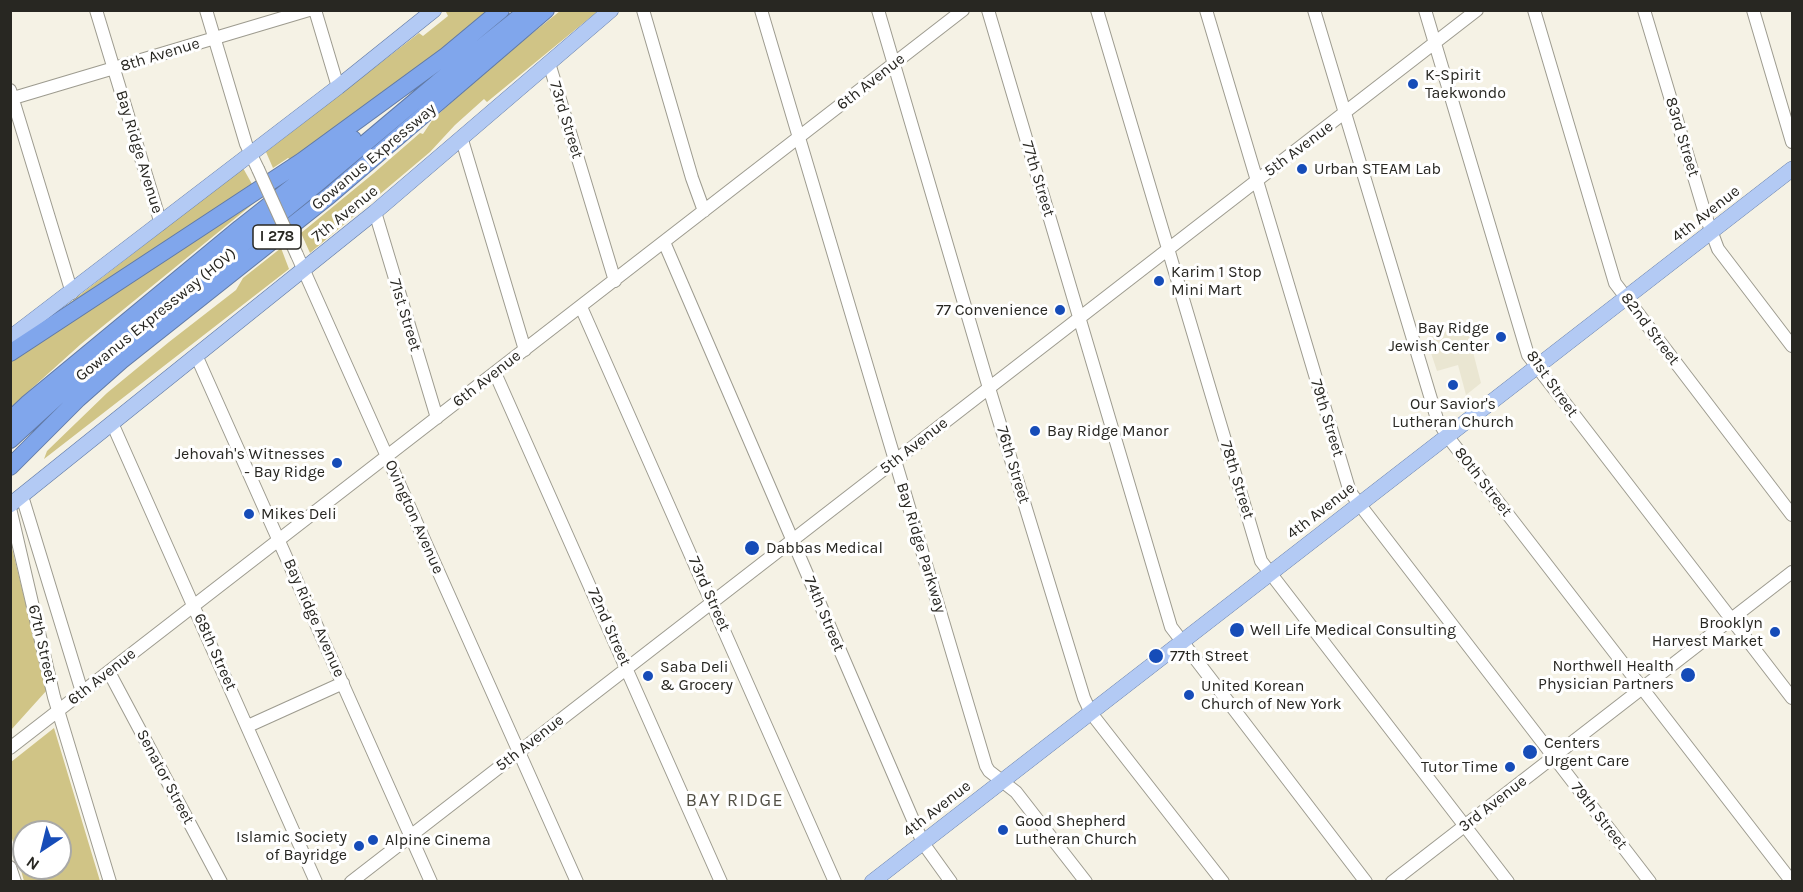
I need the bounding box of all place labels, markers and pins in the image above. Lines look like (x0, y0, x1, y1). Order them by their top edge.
place label: K-Spirit Taekwondo (1425, 65, 1506, 103)
marker: K-Spirit Taekwondo (1406, 77, 1420, 91)
place label: Urban STEAM Lab (1314, 159, 1441, 179)
marker: Urban STEAM Lab (1295, 162, 1309, 176)
place label: Karim 1 Stop Mini Mart (1171, 262, 1262, 300)
marker: Karim 1 Stop Mini Mart (1152, 274, 1166, 288)
place label: 77 Convenience (936, 300, 1048, 320)
marker: 77 Convenience (1053, 303, 1067, 317)
place label: Bay Ridge Jewish Center (1388, 318, 1489, 356)
marker: Bay Ridge Jewish Center (1494, 330, 1508, 344)
marker: Our Savior's Lutheran Church (1446, 378, 1460, 392)
place label: Our Savior's Lutheran Church (1392, 394, 1514, 432)
place label: Bay Ridge Manor (1047, 421, 1169, 441)
marker: Bay Ridge Manor (1028, 424, 1042, 438)
place label: Jehovah's Witnesses - Bay Ridge (175, 444, 325, 482)
marker: Jehovah's Witnesses - Bay Ridge (330, 456, 344, 470)
place label: Mikes Deli (261, 504, 337, 524)
marker: Mikes Deli (242, 507, 256, 521)
place label: Dabbas Medical (766, 538, 883, 558)
marker: Dabbas Medical (743, 539, 761, 557)
place label: Brooklyn Harvest Market (1652, 613, 1763, 651)
place label: Well Life Medical Consulting (1250, 620, 1456, 640)
marker: Well Life Medical Consulting (1228, 621, 1246, 639)
marker: Brooklyn Harvest Market (1768, 625, 1782, 639)
place label: 77th Street (1170, 646, 1248, 666)
marker: 77th Street (1147, 647, 1165, 665)
place label: Northwell Health Physician Partners (1538, 656, 1674, 694)
place label: Saba Deli & Grocery (660, 657, 733, 695)
marker: Northwell Health Physician Partners (1679, 666, 1697, 684)
marker: Saba Deli & Grocery (641, 669, 655, 683)
place label: United Korean Church of New York (1201, 676, 1342, 714)
marker: United Korean Church of New York (1182, 688, 1196, 702)
place label: Centers Urgent Care (1544, 733, 1629, 771)
marker: Centers Urgent Care (1521, 743, 1539, 761)
place label: Tutor Time (1421, 757, 1498, 777)
marker: Tutor Time (1503, 760, 1517, 774)
place label: Good Shepherd Lutheran Church (1015, 811, 1137, 849)
marker: Good Shepherd Lutheran Church (996, 823, 1010, 837)
place label: Islamic Society of Bayridge (236, 827, 347, 865)
place label: Alpine Cinema (385, 830, 491, 850)
marker: Alpine Cinema (366, 833, 380, 847)
marker: Islamic Society of Bayridge (352, 839, 366, 853)

